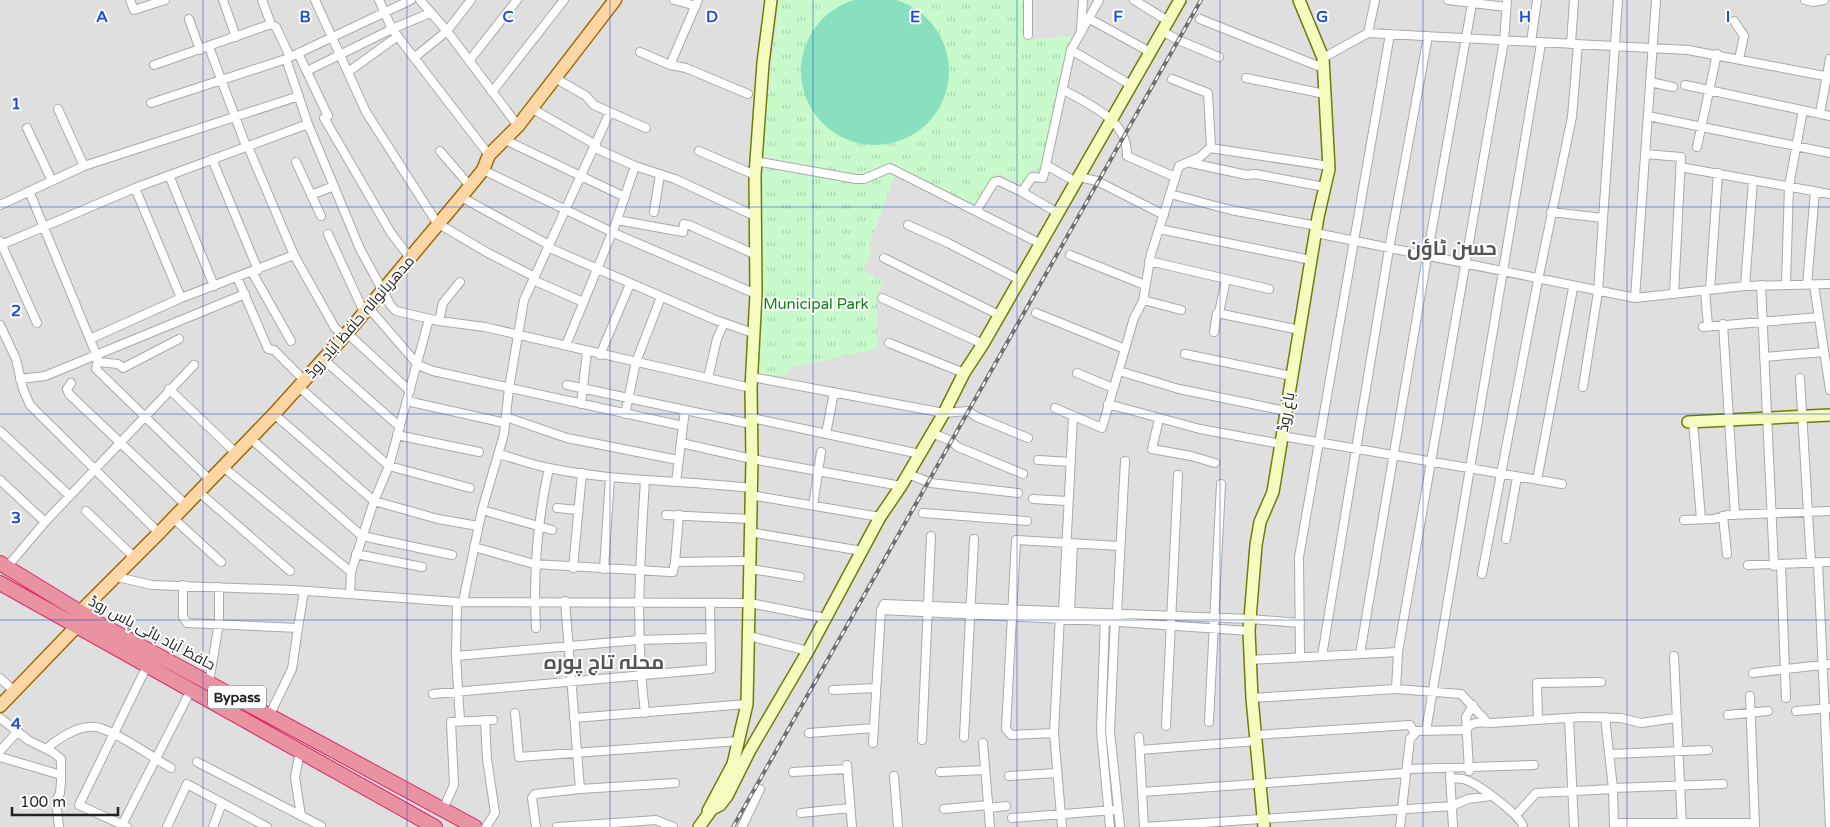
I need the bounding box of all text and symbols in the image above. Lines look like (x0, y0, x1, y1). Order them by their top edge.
text: A (96, 7, 108, 27)
text: B (299, 7, 311, 27)
text: C (502, 7, 514, 27)
text: D (706, 7, 718, 27)
text: E (910, 7, 920, 27)
text: F (1113, 7, 1123, 27)
text: G (1316, 7, 1328, 27)
text: H (1519, 7, 1531, 27)
text: I (1726, 7, 1730, 27)
text: 1 (11, 94, 21, 114)
district label: حسن ٹاؤن (1407, 237, 1497, 261)
street label: مدھریانوالہ حافظ آباد روڈ (302, 252, 418, 382)
park label: Municipal Park (763, 295, 869, 313)
text: 2 (11, 301, 21, 321)
street label: باغ روڈ (1274, 391, 1300, 434)
text: 3 (11, 508, 21, 528)
street label: حافظ آباد بائی پاس روڈ (85, 592, 218, 675)
district label: محلہ تاج پورہ (544, 651, 664, 676)
road number: Bypass (208, 686, 266, 709)
text: 4 (11, 714, 21, 734)
scale bar (12, 784, 119, 816)
text: 100 m (20, 793, 66, 811)

